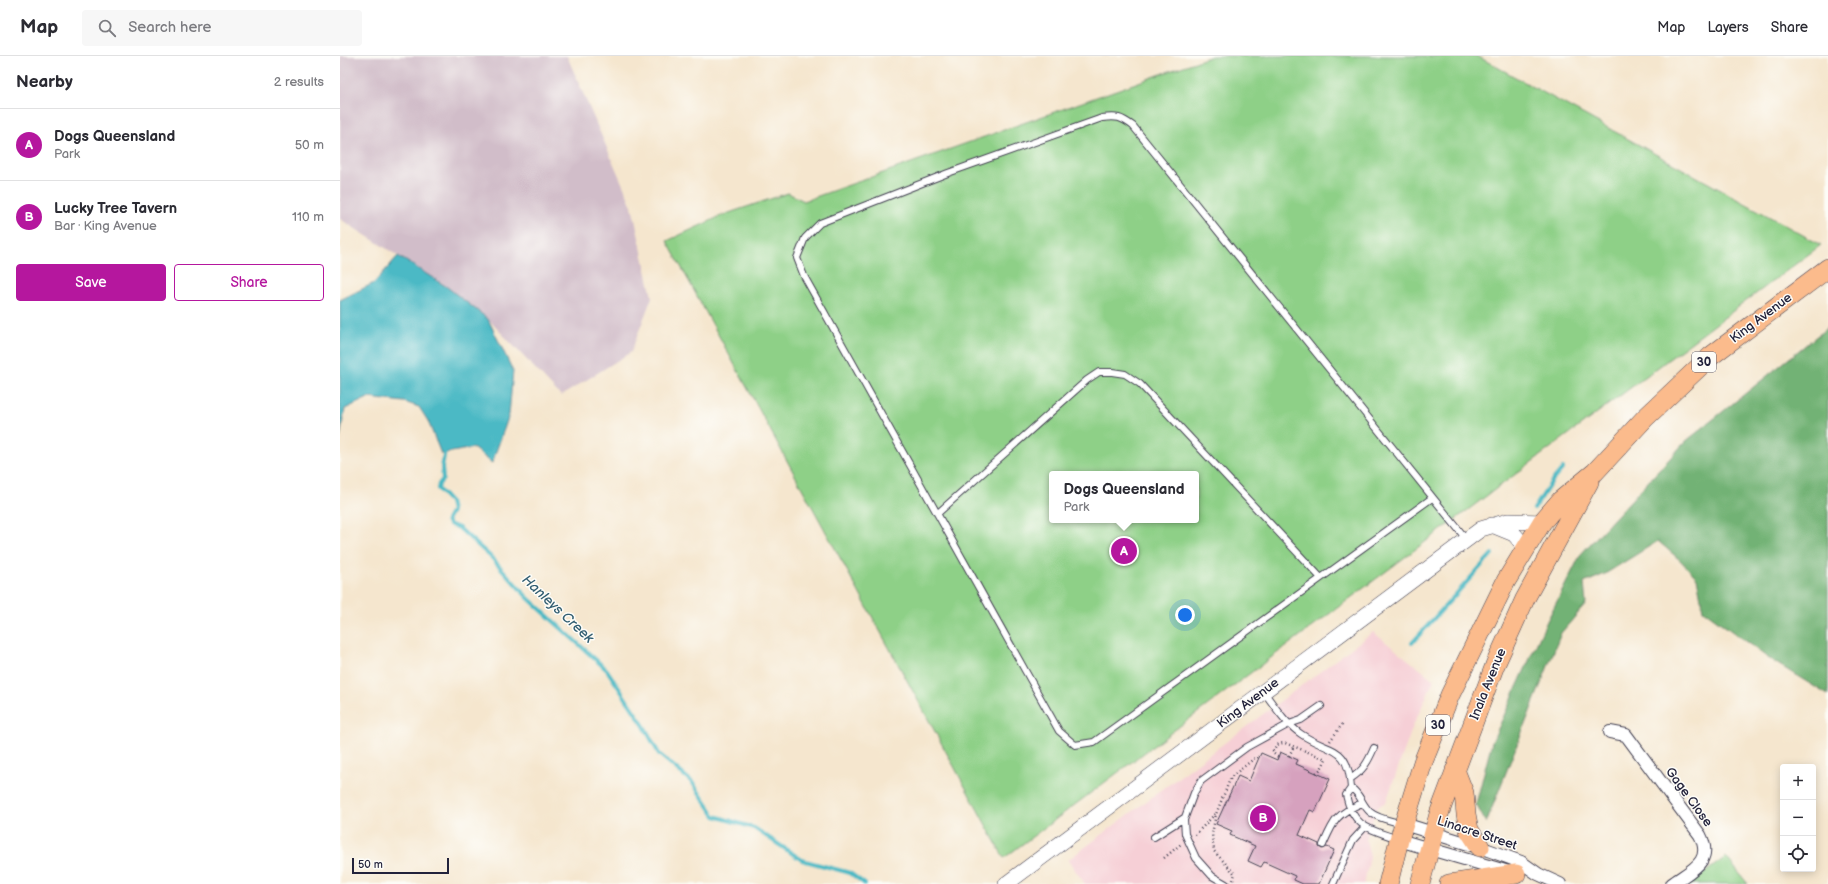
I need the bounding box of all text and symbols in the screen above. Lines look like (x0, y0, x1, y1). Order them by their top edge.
search box (82, 10, 362, 46)
text: Map (20, 16, 58, 39)
icon: search (96, 17, 118, 39)
text: Search here (128, 18, 211, 37)
text: Map (1657, 19, 1685, 36)
text: Layers (1707, 19, 1749, 36)
text: Share (1771, 19, 1808, 36)
text: Nearby (16, 72, 73, 92)
text: 2 results (274, 74, 324, 90)
text: Dogs Queensland (54, 127, 175, 146)
text: A (25, 137, 33, 153)
text: 50 m (295, 137, 324, 153)
text: Park (54, 146, 80, 162)
text: Lucky Tree Tavern (54, 199, 177, 218)
text: B (24, 209, 34, 225)
text: 110 m (292, 209, 324, 225)
text: Bar · King Avenue (54, 218, 157, 234)
button: Save (16, 264, 166, 301)
button: Share (174, 264, 324, 301)
street label: King Avenue (1727, 289, 1795, 346)
road number: 30 (1692, 352, 1716, 372)
popup (1049, 471, 1199, 523)
text: Dogs Queensland (1063, 480, 1185, 499)
text: Park (1063, 499, 1089, 515)
pin: A (1111, 536, 1137, 566)
water label: Hanleys Creek (518, 571, 598, 647)
your location (1175, 605, 1195, 625)
street label: Inala Avenue (1466, 645, 1510, 722)
street label: King Avenue (1214, 674, 1282, 731)
road number: 30 (1426, 715, 1450, 735)
street label: Gage Close (1662, 764, 1716, 830)
map controls (1780, 764, 1816, 872)
button: + (1780, 764, 1816, 800)
button: − (1780, 800, 1816, 836)
pin: B (1250, 803, 1276, 833)
street label: Linacre Street (1435, 813, 1519, 853)
button: locate (1780, 836, 1816, 872)
scale bar (352, 856, 449, 875)
text: 50 m (358, 858, 383, 871)

